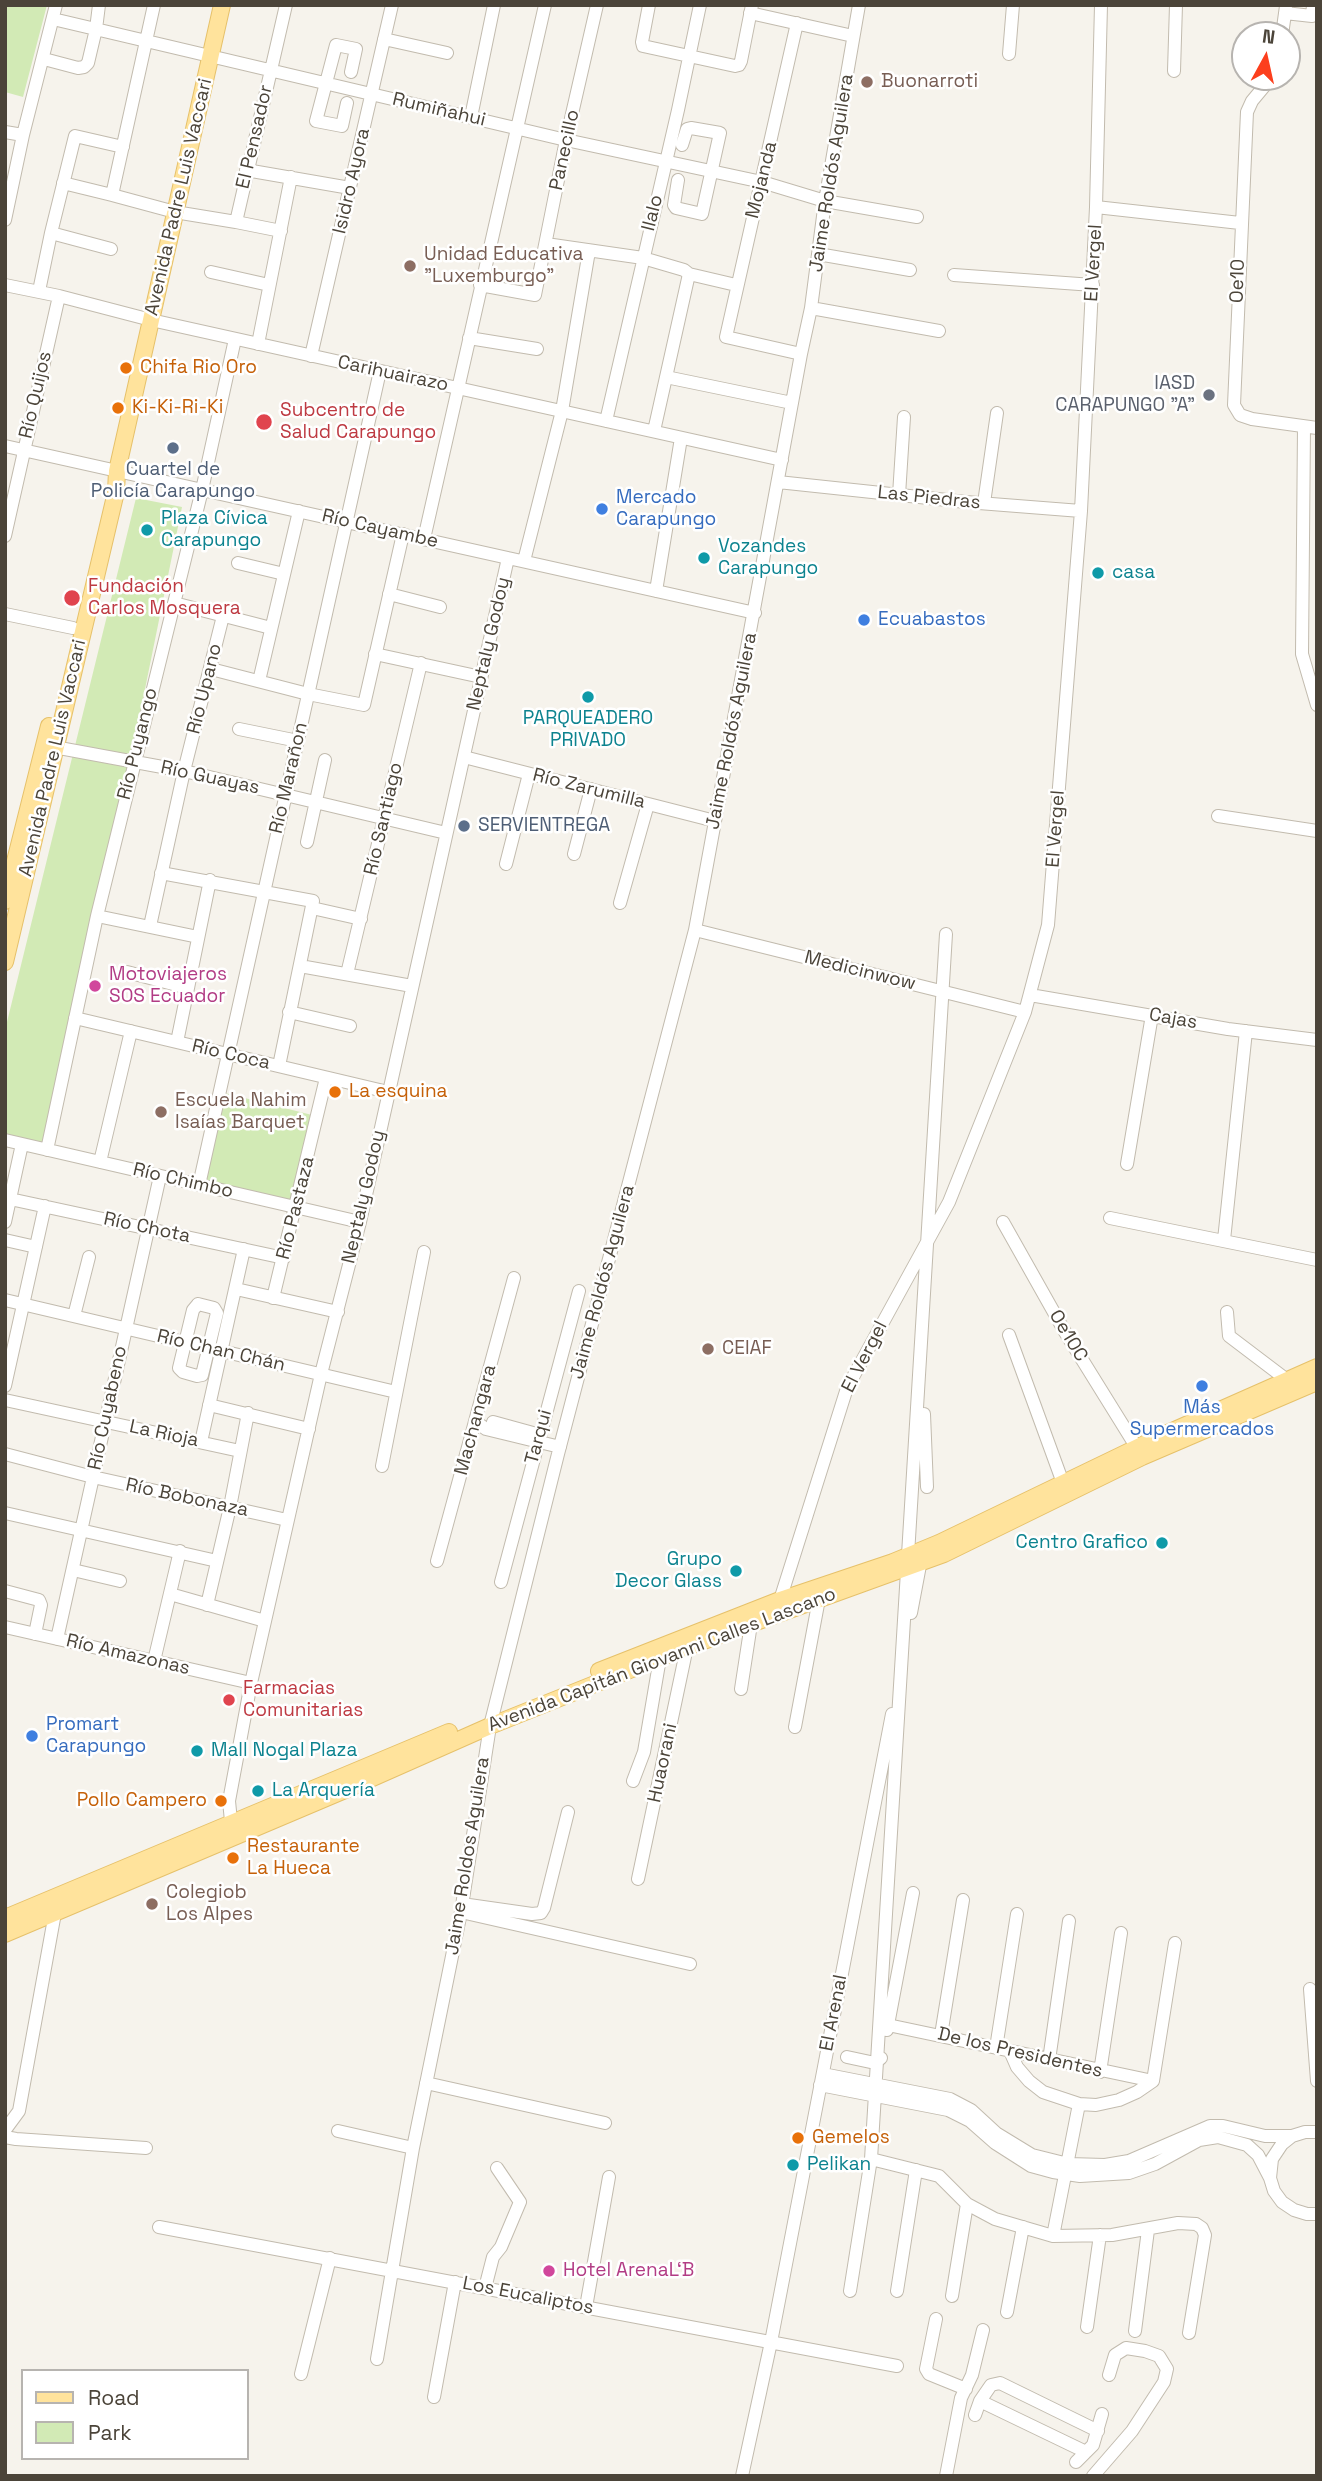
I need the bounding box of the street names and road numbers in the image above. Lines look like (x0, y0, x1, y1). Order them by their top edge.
street label: Jaime Roldós Aguilera (805, 72, 859, 274)
street label: Avenida Padre Luis Vaccari (141, 76, 217, 318)
street label: El Pensador (232, 83, 278, 191)
street label: Rumiñahui (390, 88, 488, 132)
street label: Panecillo (545, 107, 585, 193)
street label: Isidro Ayora (329, 126, 375, 236)
street label: Mojanda (741, 139, 783, 221)
street label: Ilalo (638, 192, 668, 234)
street label: El Vergel (1081, 224, 1107, 302)
street label: Oe10 (1226, 259, 1250, 303)
street label: Río Quijos (15, 349, 57, 441)
street label: Carihuairazo (336, 351, 450, 397)
street label: Las Piedras (876, 481, 982, 515)
street label: Río Cayambe (320, 505, 440, 553)
street label: Neptaly Godoy (463, 575, 515, 713)
street label: Jaime Roldós Aguilera (702, 631, 762, 831)
street label: Avenida Padre Luis Vaccari (15, 637, 91, 879)
street label: Río Upano (183, 641, 227, 737)
street label: Río Puyango (113, 686, 163, 802)
street label: Río Marañon (265, 720, 313, 836)
street label: Río Guayas (158, 756, 262, 800)
street label: Río Santiago (360, 760, 408, 878)
street label: Río Zarumilla (530, 764, 648, 814)
street label: El Vergel (1042, 790, 1070, 868)
street label: Medicinwow (802, 946, 918, 996)
street label: Cajas (1147, 1004, 1199, 1034)
street label: Río Coca (190, 1035, 272, 1075)
street label: Neptaly Godoy (338, 1128, 390, 1266)
street label: Río Pastaza (272, 1154, 320, 1262)
street label: Río Chimbo (131, 1158, 235, 1204)
street label: Jaime Roldós Aguilera (566, 1182, 640, 1382)
street label: Río Chota (102, 1208, 192, 1248)
street label: Oe10C (1044, 1306, 1092, 1366)
street label: El Vergel (837, 1317, 893, 1397)
street label: Río Chan Chán (155, 1325, 287, 1377)
street label: Río Cuyabeno (84, 1344, 132, 1472)
street label: Machangara (450, 1362, 502, 1478)
street label: Tarqui (521, 1407, 557, 1467)
street label: La Rioja (127, 1416, 201, 1452)
street label: Río Bobonaza (124, 1474, 250, 1522)
street label: Avenida Capitán Giovanni Calles Lascano (485, 1583, 839, 1737)
street label: Río Amazonas (64, 1630, 192, 1680)
street label: Huaorani (643, 1721, 683, 1805)
street label: Jaime Roldos Aguilera (441, 1755, 495, 1957)
street label: El Arenal (815, 1973, 853, 2053)
street label: De los Presidentes (935, 2023, 1105, 2083)
street label: Los Eucaliptos (461, 2272, 595, 2320)

